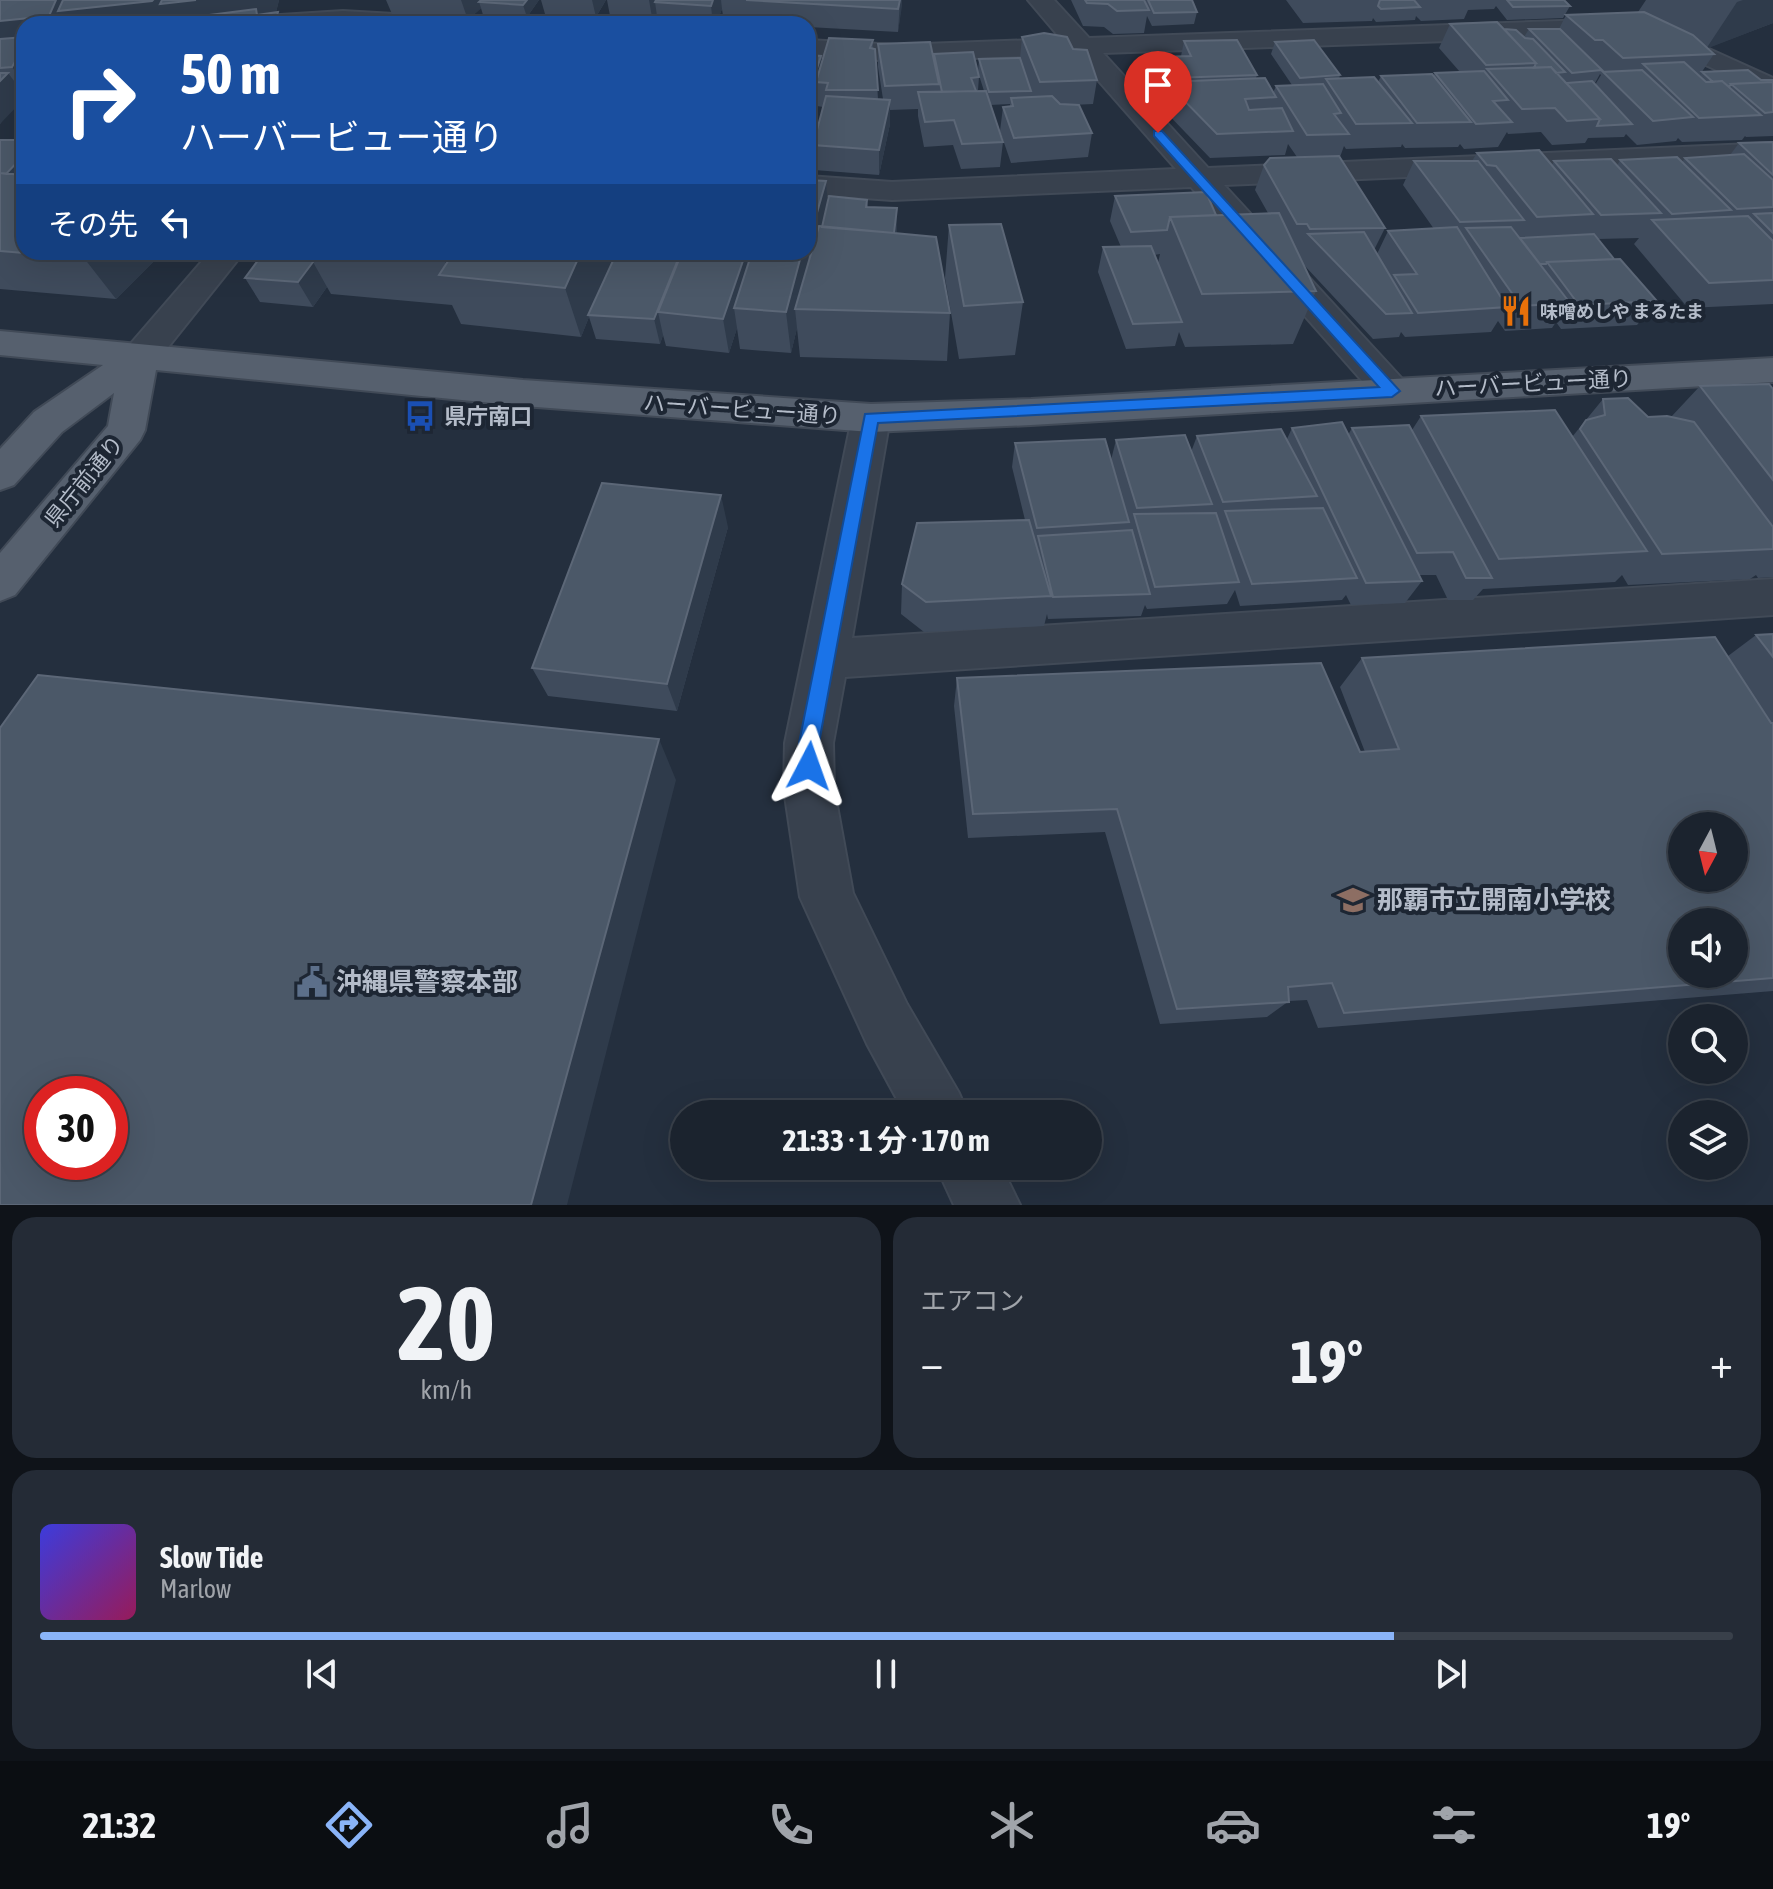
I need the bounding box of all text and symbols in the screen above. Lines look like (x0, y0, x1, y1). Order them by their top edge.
text: 50 m (180, 42, 281, 106)
icon: right (48, 48, 152, 152)
pin (1124, 51, 1192, 133)
icon: arrive (1136, 63, 1180, 107)
text: ハーバービュー通り (180, 116, 504, 158)
icon: left (154, 200, 198, 244)
text: その先 (48, 207, 138, 241)
restaurant icon: 味噌めしや まるたま (1499, 294, 1533, 328)
place label: 味噌めしや まるたま (1540, 301, 1704, 322)
street label: ハーバービュー通り (1434, 365, 1632, 401)
street label: ハーバービュー通り (642, 389, 842, 429)
bus stop icon: 県庁南口 (403, 399, 437, 433)
place label: 県庁南口 (444, 403, 532, 429)
street label: 県庁前通り (39, 430, 129, 532)
position arrow (767, 724, 851, 808)
north arrow (1668, 812, 1748, 892)
map controls (1668, 812, 1748, 1180)
school or university icon: 那覇市立開南小学校 (1336, 883, 1370, 917)
place label: 那覇市立開南小学校 (1377, 885, 1611, 915)
button: sound (1668, 908, 1748, 988)
public building icon: 沖縄県警察本部 (295, 965, 329, 999)
place label: 沖縄県警察本部 (336, 967, 518, 997)
button: search (1668, 1004, 1748, 1084)
speed limit sign: 30 (24, 1076, 128, 1180)
button: layers (1668, 1100, 1748, 1180)
text: 21:33 · 1 分 · 170 m (782, 1123, 990, 1157)
text: 20 (397, 1263, 495, 1382)
text: エアコン (921, 1286, 1025, 1316)
text: 19° (1290, 1327, 1363, 1396)
text: − (921, 1337, 943, 1387)
text: + (1710, 1337, 1733, 1387)
text: km/h (420, 1375, 472, 1405)
text: Slow Tide (160, 1540, 263, 1574)
text: Marlow (160, 1574, 231, 1604)
icon: previous (300, 1652, 344, 1696)
icon: pause (864, 1652, 908, 1696)
icon: next (1429, 1652, 1473, 1696)
icon: directions (321, 1797, 377, 1853)
icon: music (542, 1797, 598, 1853)
icon: phone (763, 1797, 819, 1853)
icon: climate (984, 1797, 1040, 1853)
icon: car (1205, 1797, 1261, 1853)
icon: filters (1426, 1797, 1482, 1853)
text: 21:32 (82, 1804, 157, 1846)
text: 19° (1647, 1804, 1691, 1846)

